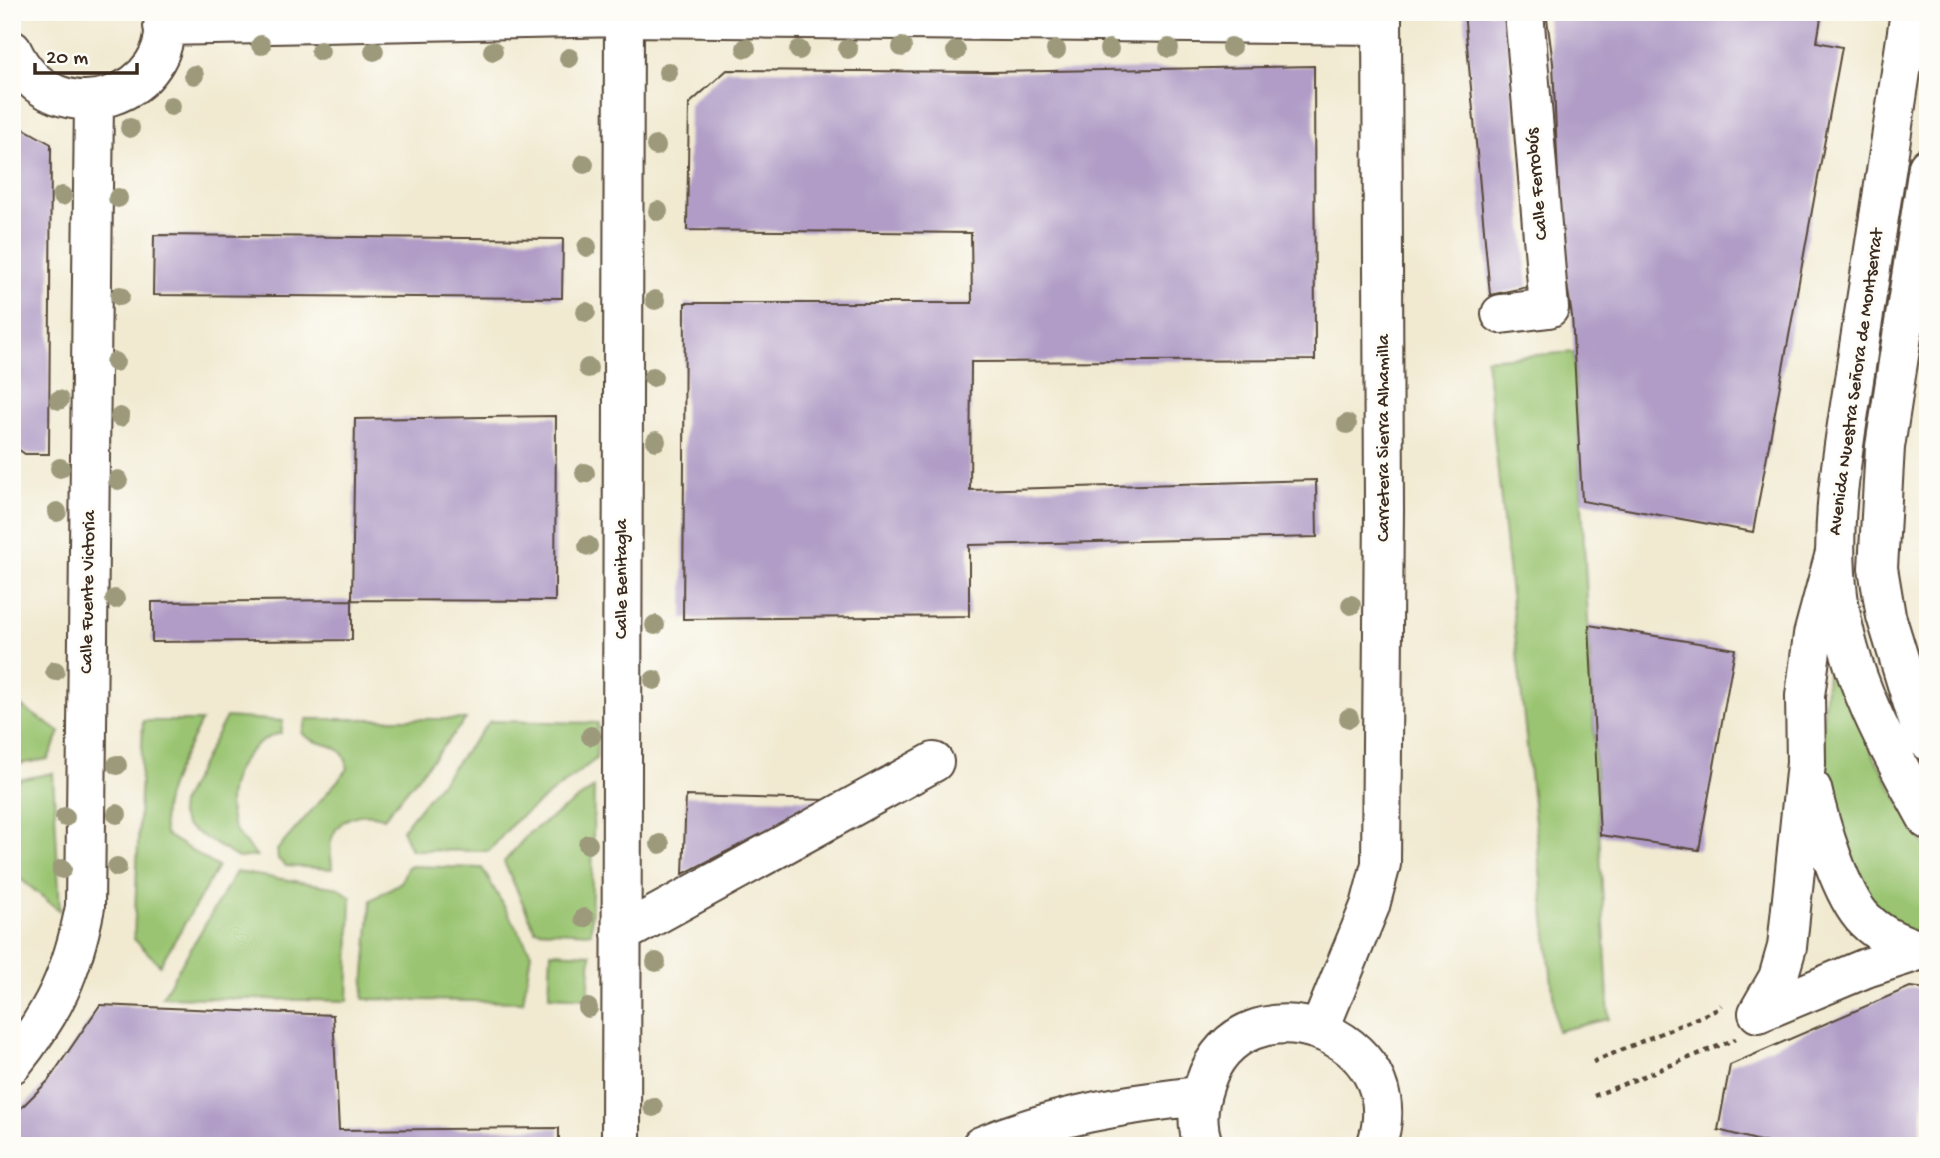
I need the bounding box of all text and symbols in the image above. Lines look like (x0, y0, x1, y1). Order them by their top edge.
scale bar (35, 32, 136, 76)
text: 20 m (46, 47, 88, 72)
street label: Calle Ferrobús (1522, 126, 1554, 241)
street label: Avenida Nuestra Señora de Montserrat (1824, 225, 1890, 537)
street label: Carretera Sierra Alhamilla (1373, 333, 1396, 542)
street label: Calle Fuente Victoria (76, 509, 102, 674)
street label: Calle Benitagla (611, 518, 634, 639)

